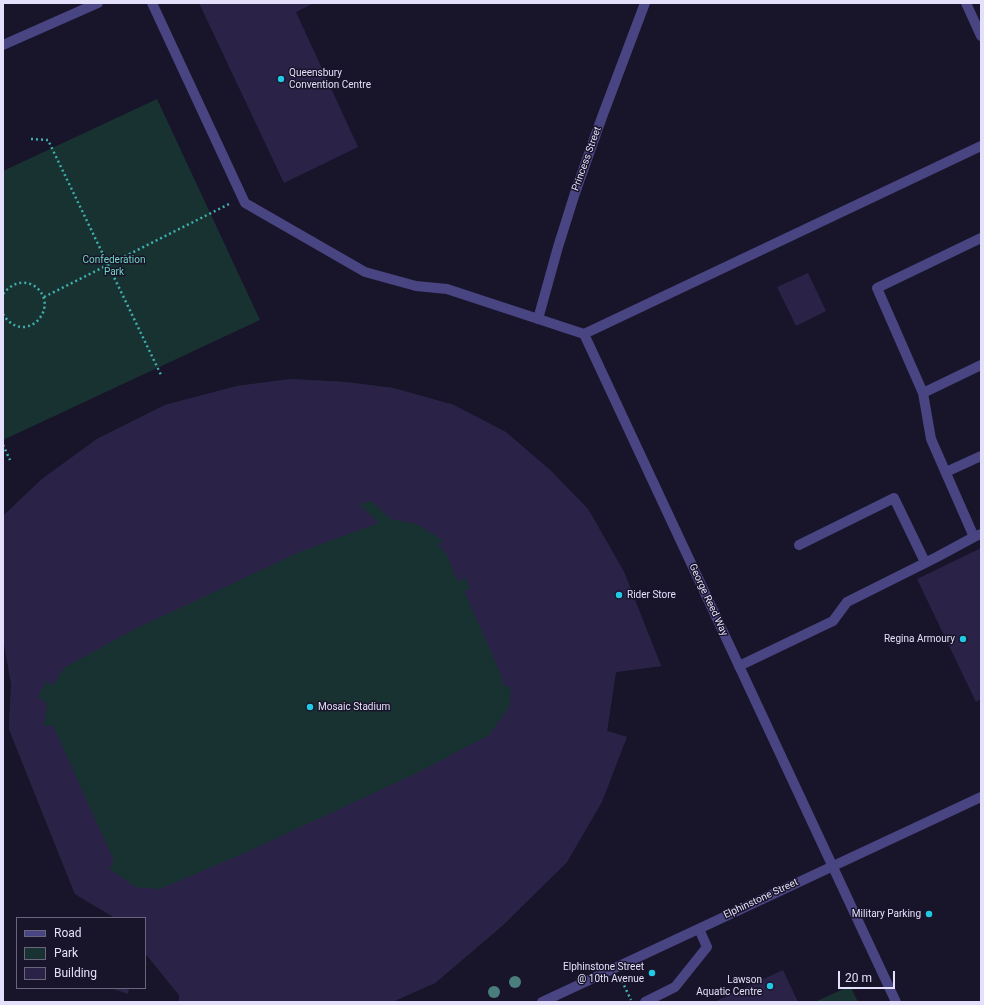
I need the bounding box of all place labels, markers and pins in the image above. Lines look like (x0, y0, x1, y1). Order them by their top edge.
place label: Queensbury Convention Centre (289, 67, 371, 90)
marker: Queensbury Convention Centre (276, 74, 286, 84)
place label: Rider Store (627, 589, 676, 601)
marker: Rider Store (614, 590, 624, 600)
place label: Regina Armoury (884, 633, 955, 645)
marker: Regina Armoury (958, 634, 968, 644)
place label: Mosaic Stadium (318, 701, 390, 713)
marker: Mosaic Stadium (305, 702, 315, 712)
place label: Military Parking (852, 908, 921, 920)
marker: Military Parking (924, 909, 934, 919)
place label: Elphinstone Street @ 10th Avenue (563, 961, 644, 984)
marker: Elphinstone Street @ 10th Avenue (647, 968, 657, 978)
place label: Lawson Aquatic Centre (696, 974, 762, 998)
marker: Lawson Aquatic Centre (765, 981, 775, 991)

